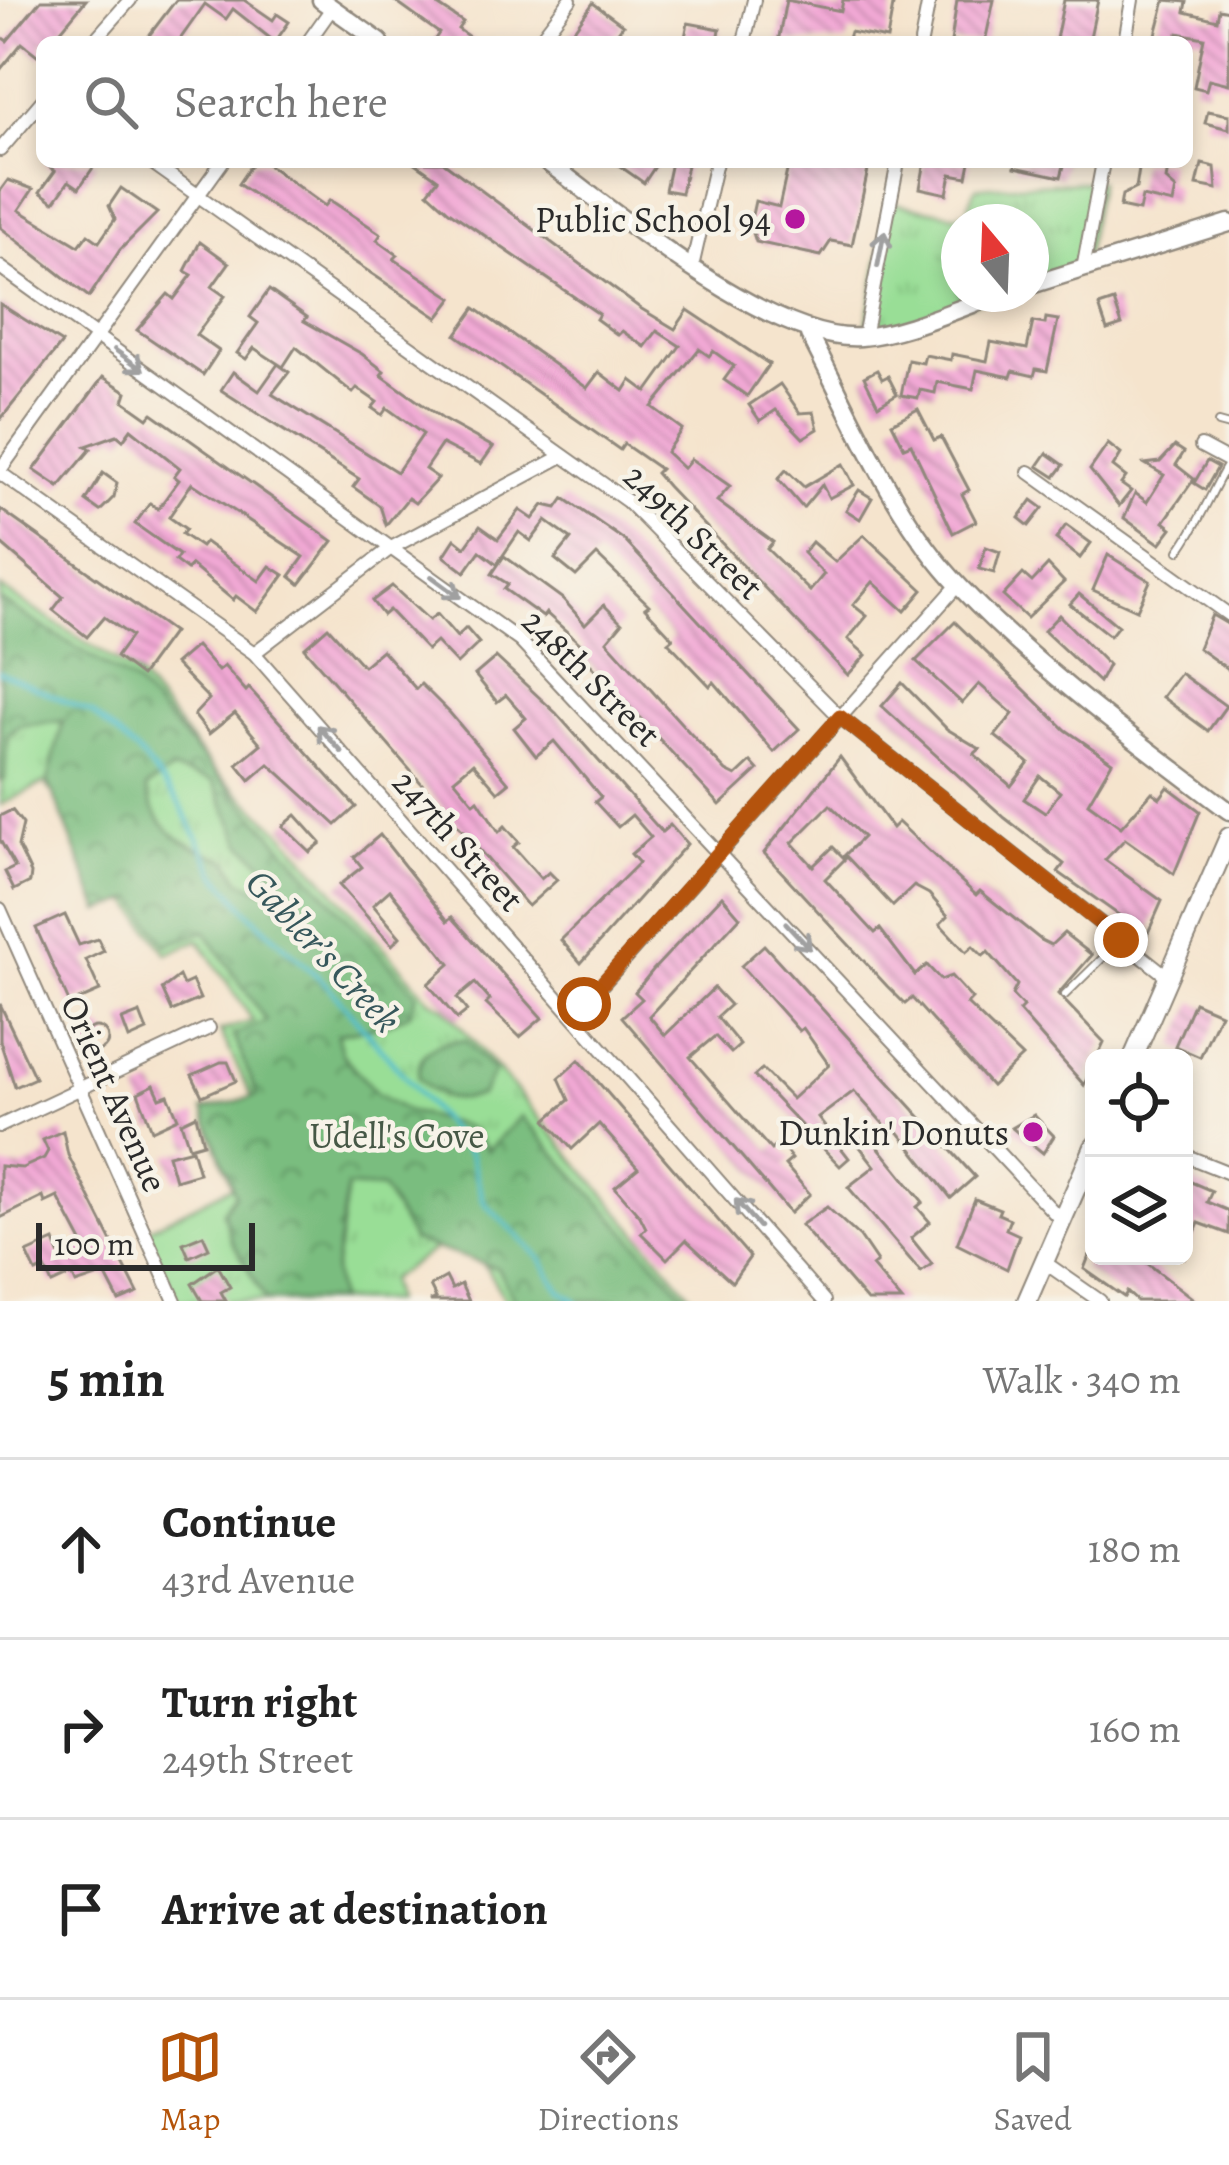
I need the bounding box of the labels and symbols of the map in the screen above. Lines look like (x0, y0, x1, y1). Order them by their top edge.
place label: Public School 94 (535, 195, 771, 244)
north arrow (941, 204, 1049, 312)
marker: Public School 94 (782, 206, 808, 232)
one-way arrow (871, 231, 893, 270)
one-way arrow (111, 347, 145, 372)
street label: 249th Street (613, 452, 774, 610)
one-way arrow (429, 574, 462, 600)
street label: 248th Street (512, 597, 672, 758)
one-way arrow (317, 724, 344, 755)
street label: 247th Street (382, 759, 536, 922)
water label: Gabler’s Creek (234, 857, 413, 1044)
route end (1094, 913, 1148, 967)
one-way arrow (784, 921, 811, 951)
route start (557, 977, 611, 1031)
street label: Orient Avenue (49, 987, 180, 1200)
place label: Dunkin' Donuts (778, 1108, 1009, 1157)
park label: Udell's Cove (309, 1111, 485, 1160)
marker: Dunkin' Donuts (1020, 1119, 1046, 1145)
one-way arrow (734, 1198, 762, 1229)
scale bar (36, 1217, 255, 1270)

